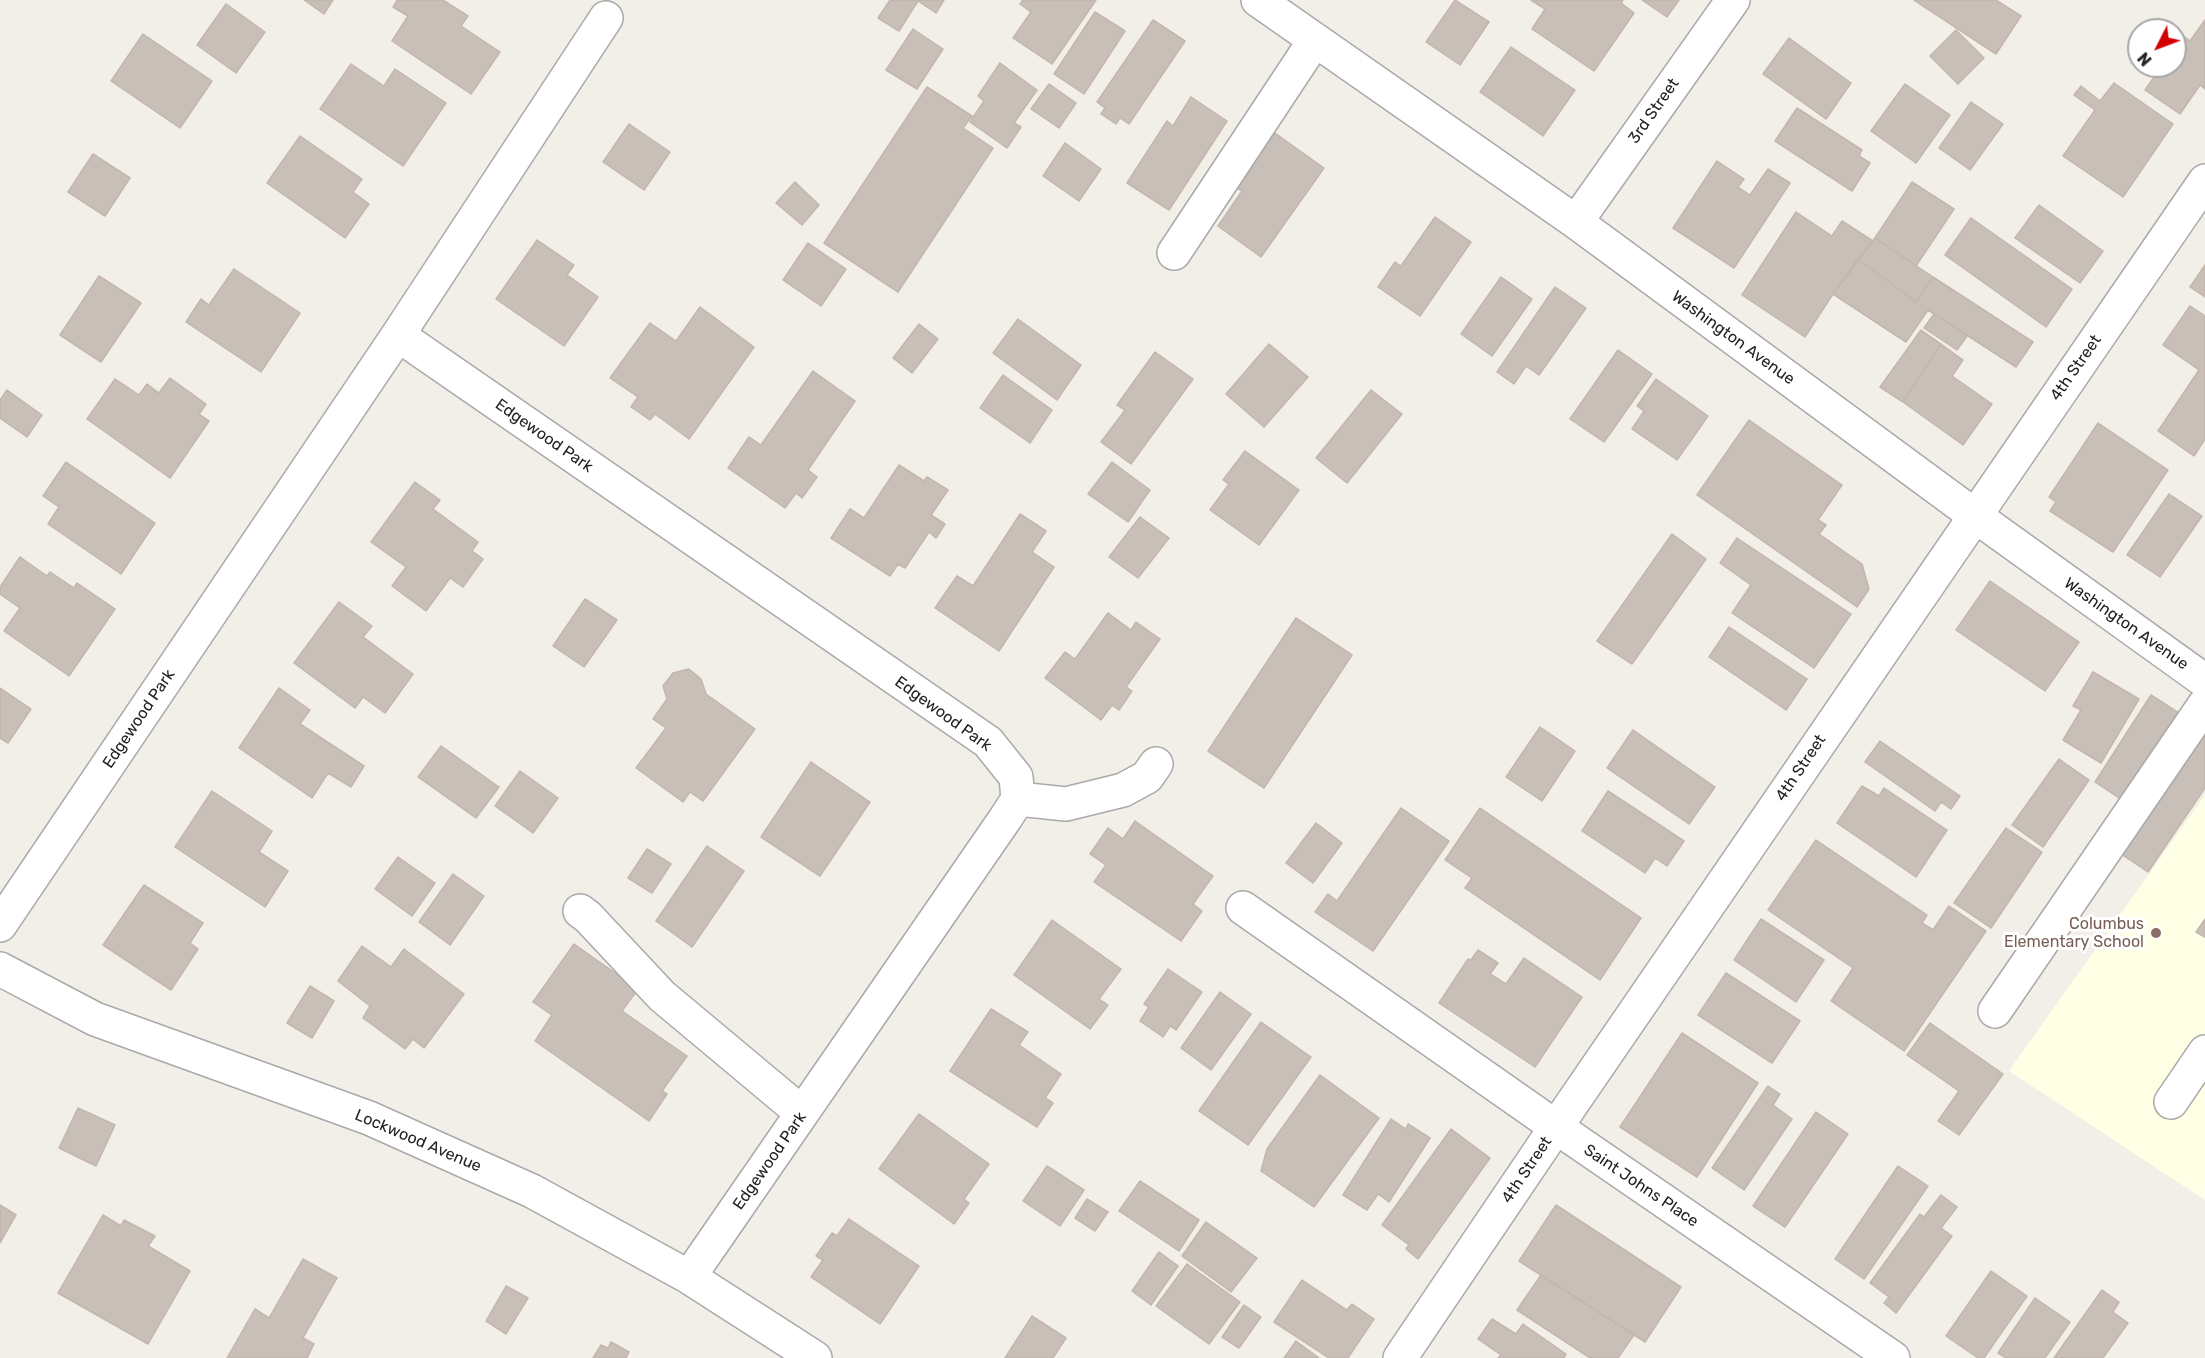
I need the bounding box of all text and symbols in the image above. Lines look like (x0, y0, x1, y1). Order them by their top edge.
north arrow (2127, 18, 2187, 78)
text: N (2134, 48, 2156, 70)
street label: 3rd Street (1625, 75, 1683, 147)
street label: Washington Avenue (1668, 287, 1798, 389)
street label: 4th Street (2046, 331, 2106, 405)
street label: Edgewood Park (491, 395, 597, 477)
street label: Washington Avenue (2060, 574, 2192, 674)
street label: Edgewood Park (99, 666, 179, 772)
street label: Edgewood Park (891, 672, 995, 756)
street label: 4th Street (1772, 731, 1830, 805)
place label: Columbus Elementary School (2004, 914, 2144, 952)
marker: Columbus Elementary School (2149, 926, 2163, 940)
street label: Lockwood Avenue (352, 1106, 484, 1176)
street label: Edgewood Park (729, 1108, 811, 1214)
street label: 4th Street (1498, 1133, 1556, 1207)
street label: Saint Johns Place (1580, 1141, 1702, 1231)

